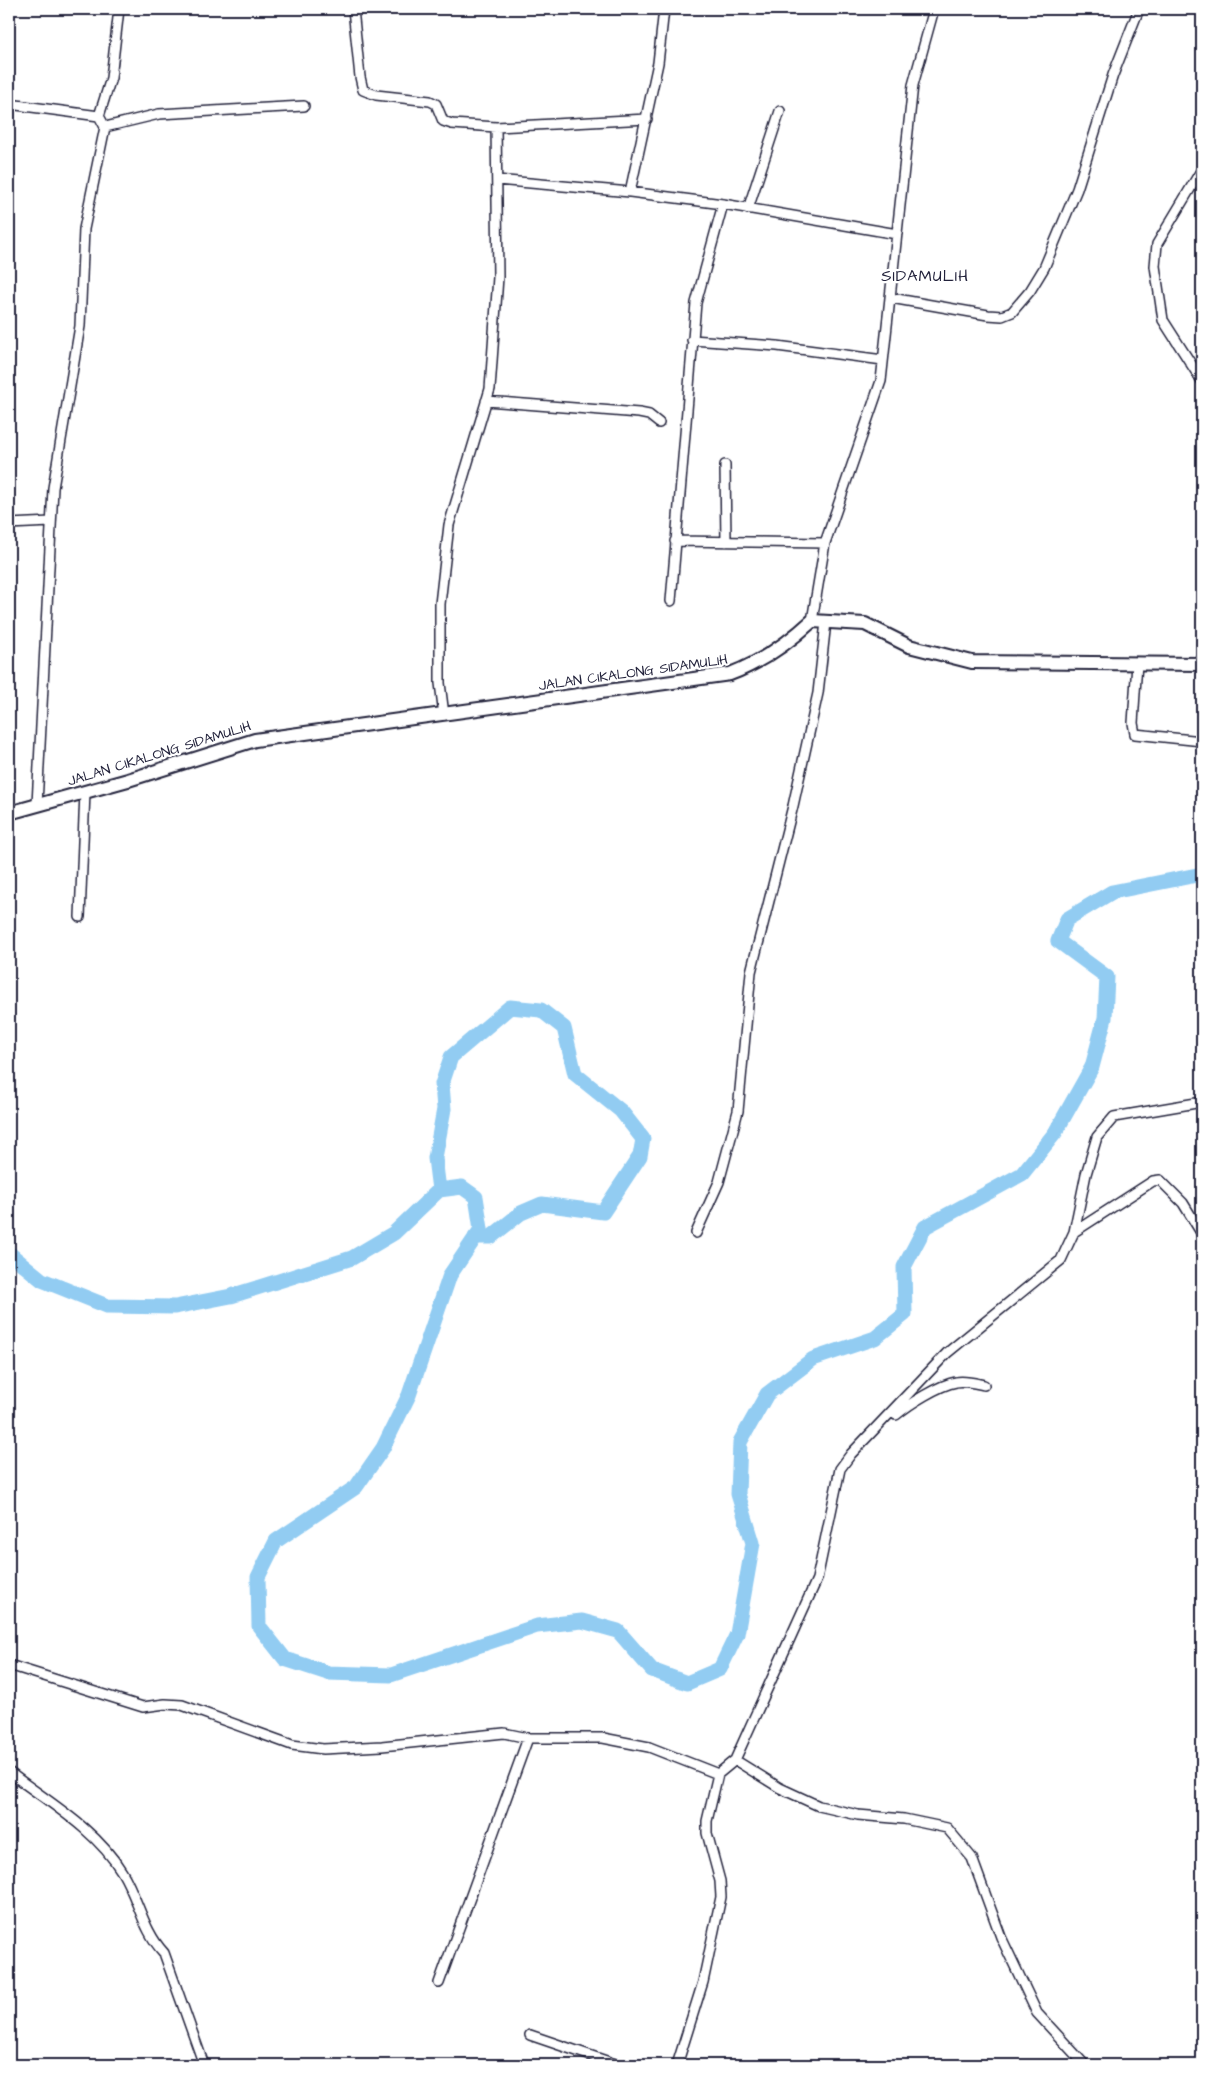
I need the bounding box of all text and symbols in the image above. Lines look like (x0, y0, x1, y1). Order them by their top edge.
district label: SIDAMULIH (881, 265, 969, 287)
street label: JALAN CIKALONG SIDAMULIH (537, 650, 730, 696)
street label: JALAN CIKALONG SIDAMULIH (65, 716, 254, 791)

